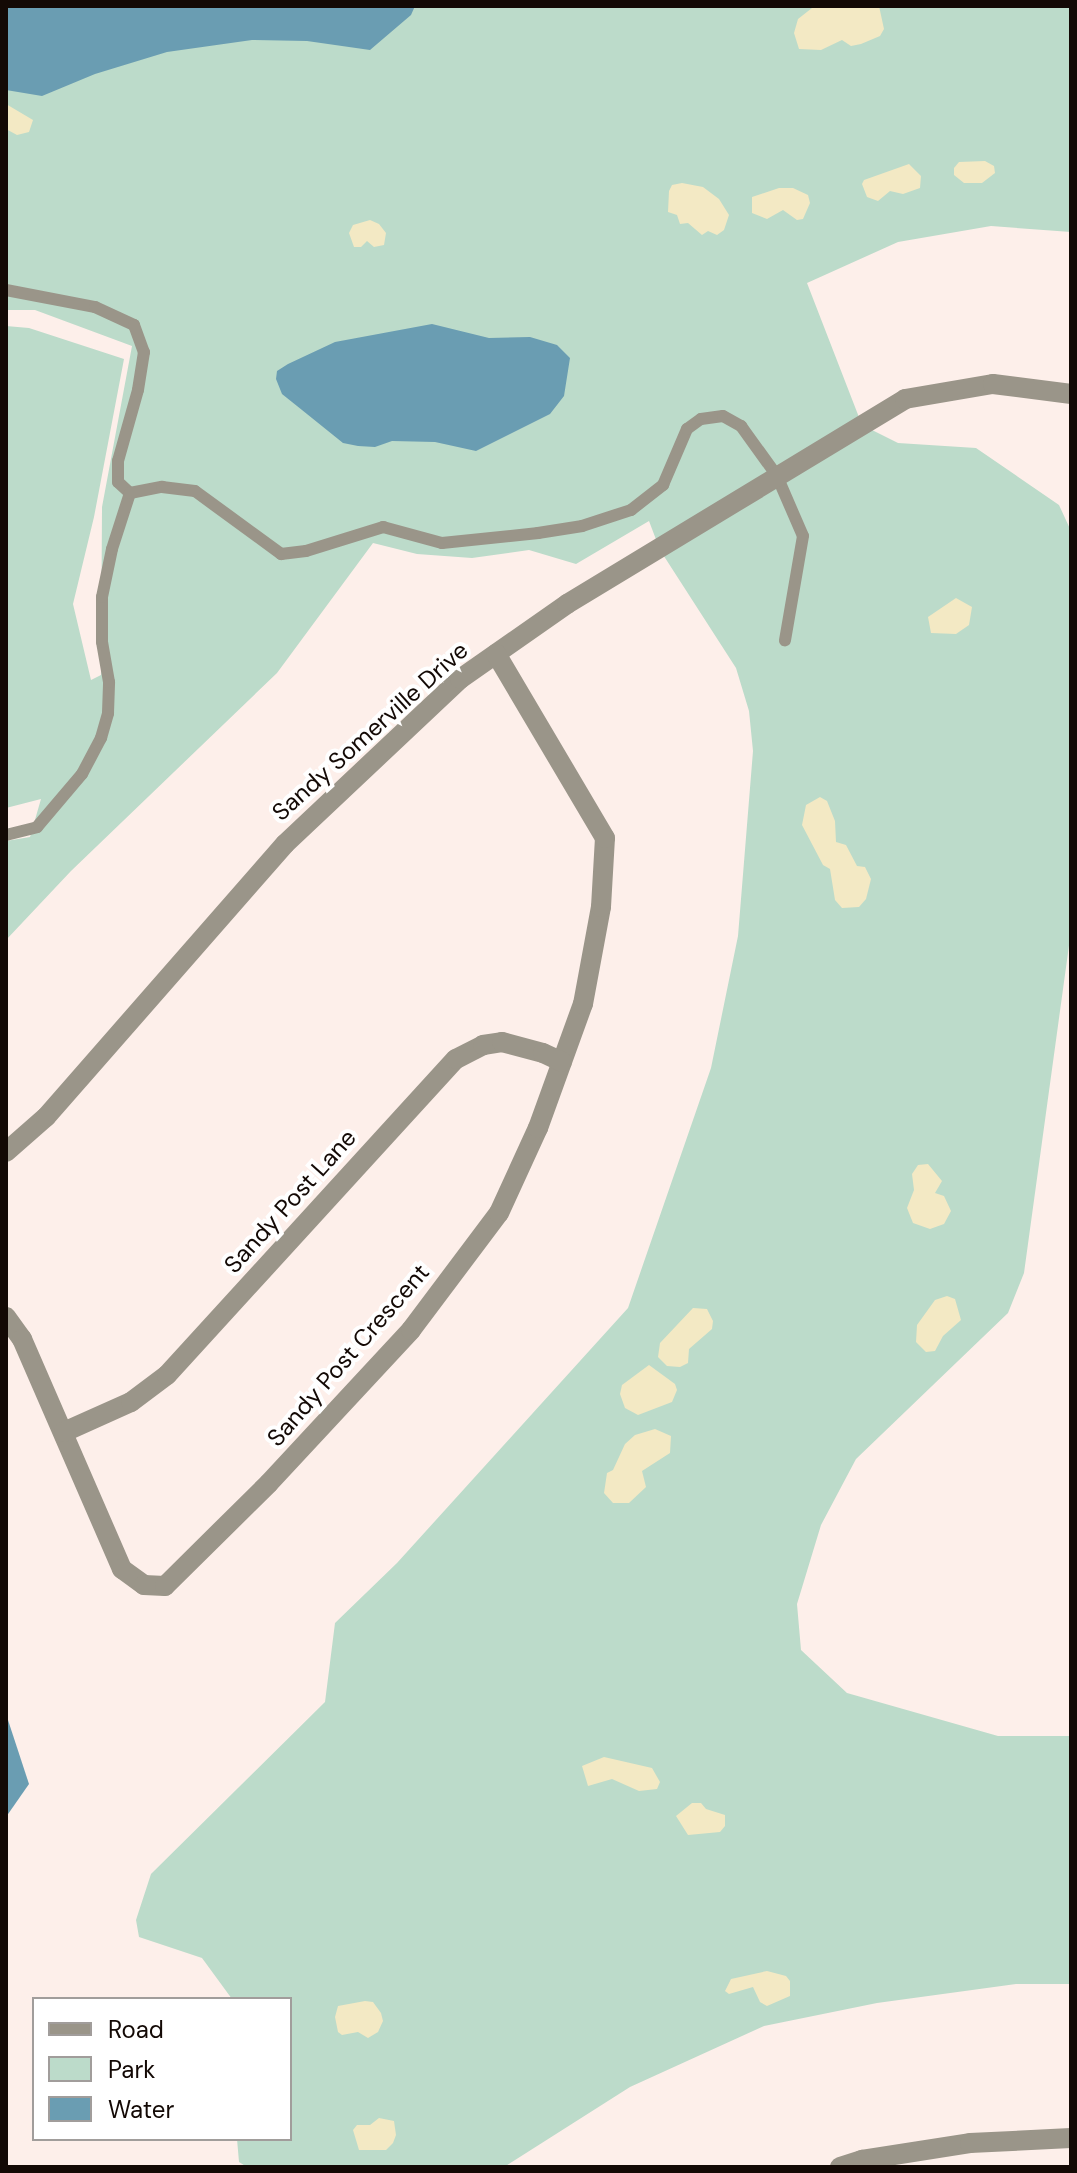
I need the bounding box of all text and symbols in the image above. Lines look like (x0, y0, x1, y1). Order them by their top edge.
street label: Sandy Somerville Drive (266, 635, 474, 827)
street label: Sandy Post Lane (218, 1123, 362, 1279)
street label: Sandy Post Crescent (261, 1258, 435, 1452)
legend (32, 1997, 292, 2141)
text: Road (108, 2014, 164, 2045)
text: Park (108, 2054, 155, 2085)
text: Water (108, 2094, 174, 2125)

